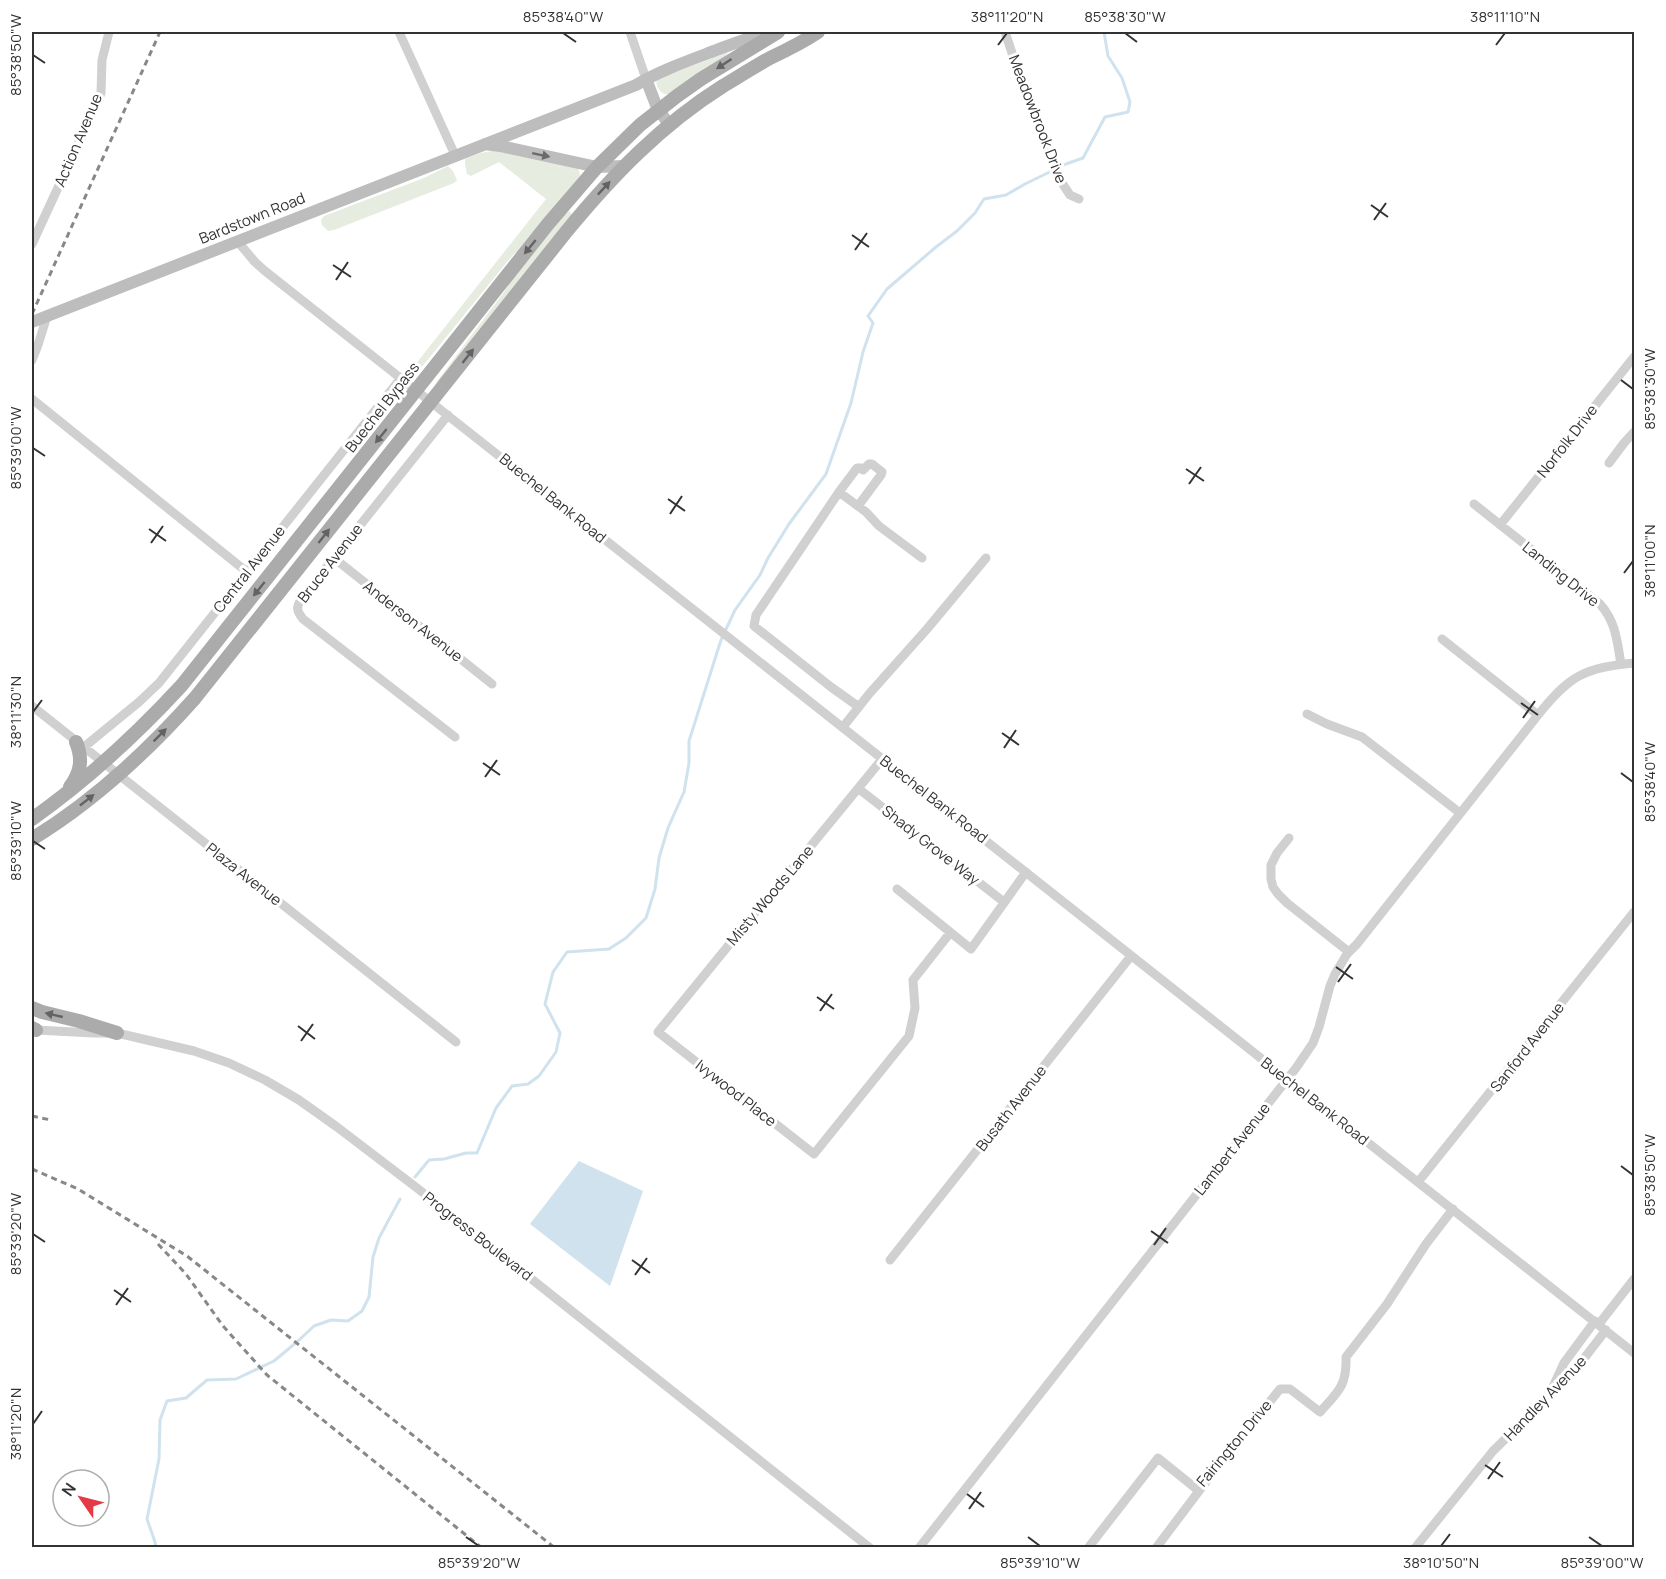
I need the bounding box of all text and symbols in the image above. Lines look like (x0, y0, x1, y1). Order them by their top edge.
text: 85°38'40"W (523, 6, 603, 27)
text: 38°11'20"N (971, 6, 1043, 27)
text: 85°38'30"W (1084, 6, 1166, 27)
text: 38°11'10"N (1470, 6, 1540, 27)
text: 85°38'50"W (5, 14, 26, 96)
street label: Meadowbrook Drive (1004, 52, 1072, 186)
one-way arrow (716, 59, 732, 70)
street label: Action Avenue (49, 90, 107, 190)
one-way arrow (531, 151, 550, 160)
one-way arrow (596, 181, 610, 195)
street label: Bardstown Road (196, 187, 308, 249)
one-way arrow (524, 239, 537, 254)
one-way arrow (461, 348, 474, 364)
text: 85°38'30"W (1639, 348, 1660, 430)
street label: Buechel Bypass (340, 357, 424, 457)
street label: Norfolk Drive (1532, 400, 1602, 482)
text: 85°39'00"W (5, 406, 26, 490)
one-way arrow (374, 428, 387, 444)
street label: Buechel Bank Road (495, 448, 611, 548)
street label: Bruce Avenue (293, 519, 368, 607)
street label: Central Avenue (208, 521, 290, 617)
text: 38°11'00"N (1639, 524, 1660, 598)
one-way arrow (317, 528, 330, 544)
street label: Landing Drive (1518, 537, 1604, 612)
street label: Anderson Avenue (359, 575, 467, 667)
one-way arrow (254, 581, 266, 596)
text: 38°11'30"N (5, 676, 26, 748)
one-way arrow (153, 728, 167, 743)
text: 85°38'40"W (1639, 742, 1660, 822)
street label: Buechel Bank Road (876, 750, 992, 848)
one-way arrow (79, 794, 95, 807)
street label: Shady Grove Way (878, 800, 984, 890)
text: 85°39'10"W (5, 801, 26, 881)
street label: Plaza Avenue (202, 838, 287, 910)
street label: Misty Woods Lane (722, 840, 818, 950)
street label: Sanford Avenue (1485, 997, 1569, 1096)
one-way arrow (45, 1010, 63, 1020)
street label: Buechel Bank Road (1257, 1052, 1373, 1150)
street label: Ivywood Place (691, 1055, 781, 1131)
street label: Busath Avenue (971, 1061, 1051, 1155)
street label: Lambert Avenue (1189, 1098, 1275, 1200)
text: 85°38'50"W (1639, 1134, 1660, 1216)
street label: Progress Boulevard (419, 1187, 537, 1285)
text: 85°39'20"W (5, 1193, 26, 1275)
street label: Handley Avenue (1499, 1351, 1591, 1445)
text: 38°11'20"N (5, 1388, 26, 1460)
street label: Fairington Drive (1191, 1395, 1277, 1491)
north arrow (51, 1468, 111, 1528)
text: N (56, 1478, 81, 1500)
text: 85°39'20"W (438, 1552, 520, 1573)
text: 85°39'10"W (1000, 1552, 1080, 1573)
text: 38°10'50"N (1403, 1552, 1479, 1573)
text: 85°39'00"W (1560, 1552, 1644, 1573)

